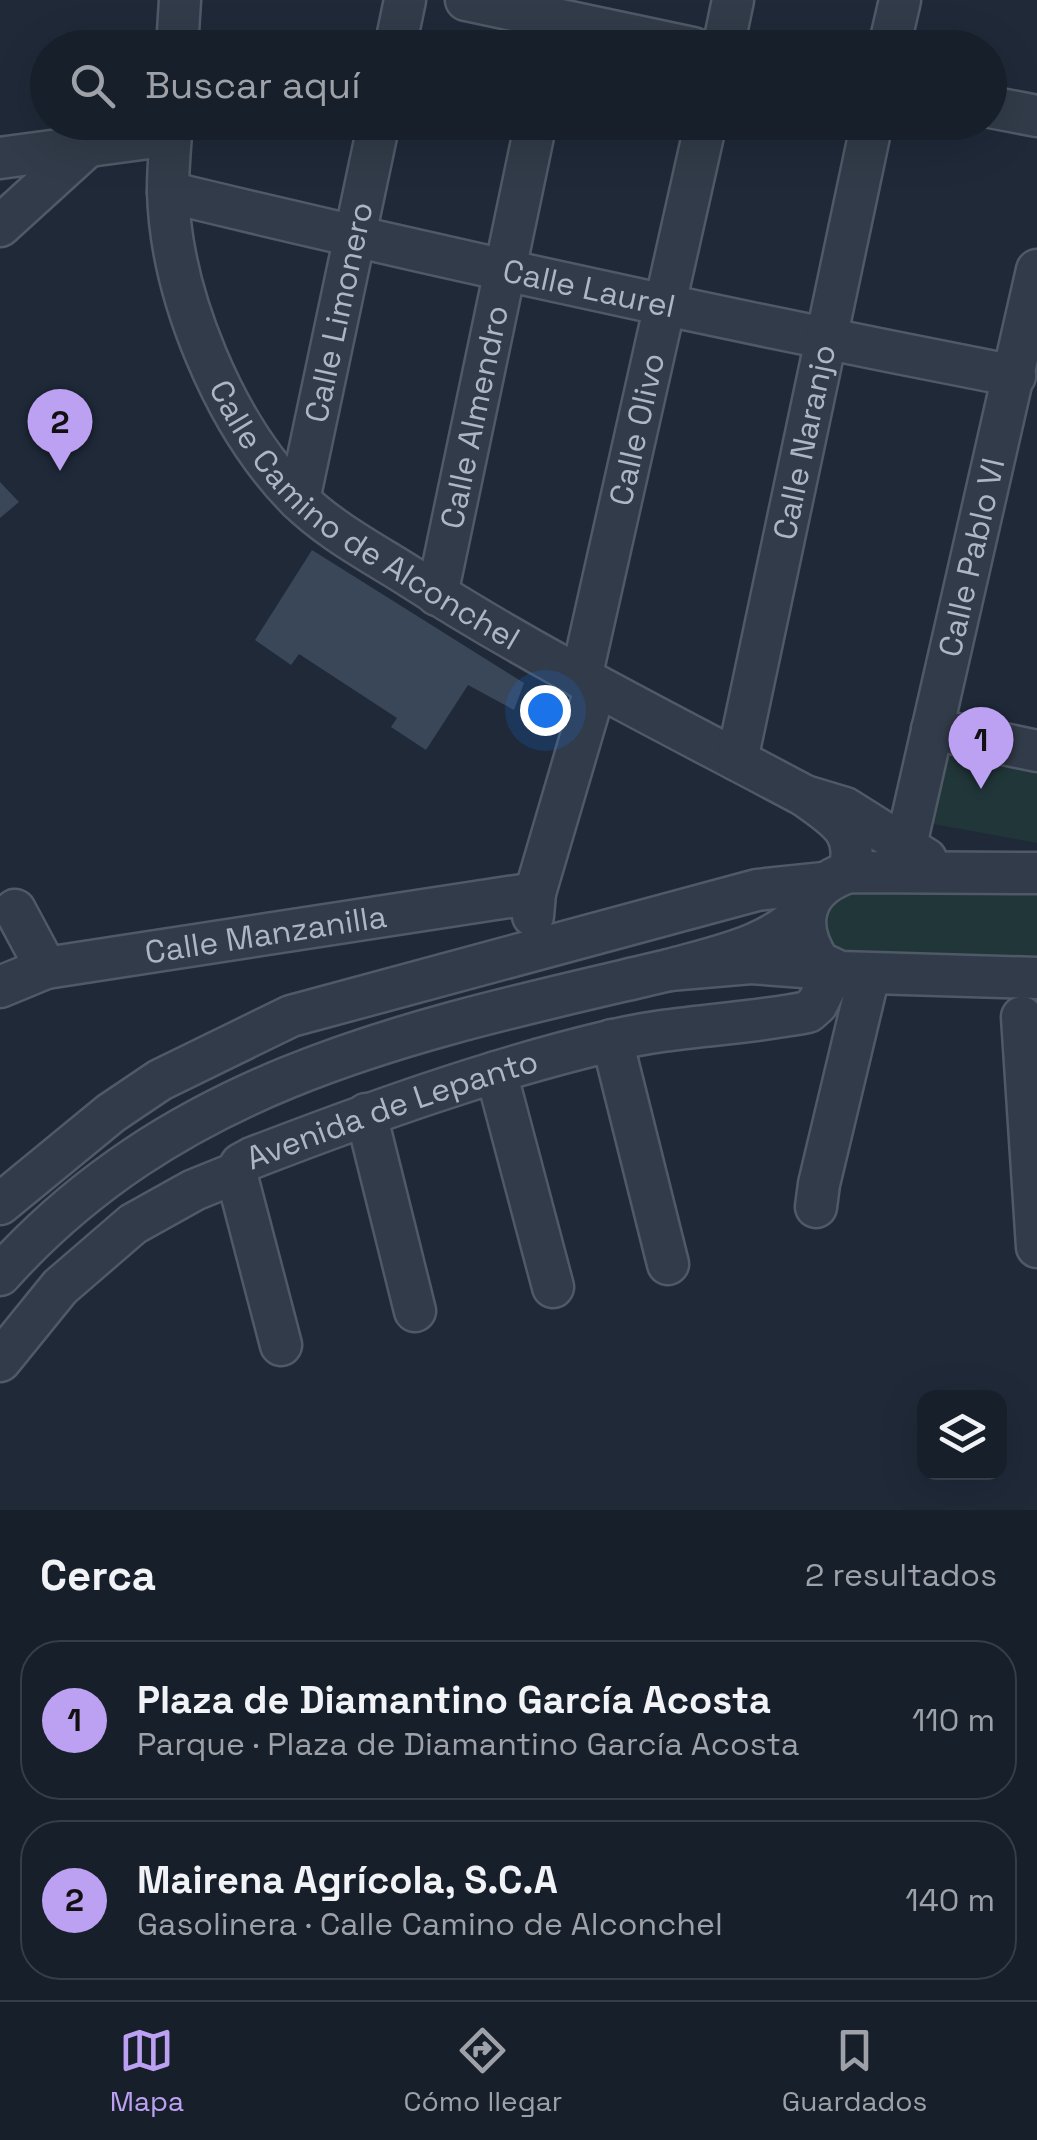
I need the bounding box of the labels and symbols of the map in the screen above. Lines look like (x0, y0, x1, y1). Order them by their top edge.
street label: Calle Limonero (296, 198, 382, 426)
street label: Calle Laurel (499, 250, 679, 327)
street label: Calle Almendro (431, 301, 517, 532)
street label: Calle Naranjo (764, 341, 844, 543)
street label: Calle Olivo (600, 349, 673, 509)
street label: Calle Camino de Alconchel (200, 373, 527, 659)
pin: 2 (28, 388, 92, 471)
street label: Calle Pablo VI (930, 454, 1014, 661)
your location (520, 685, 571, 736)
pin: 1 (948, 706, 1014, 789)
street label: Calle Manzanilla (142, 896, 389, 973)
street label: Avenida de Lepanto (240, 1041, 542, 1178)

